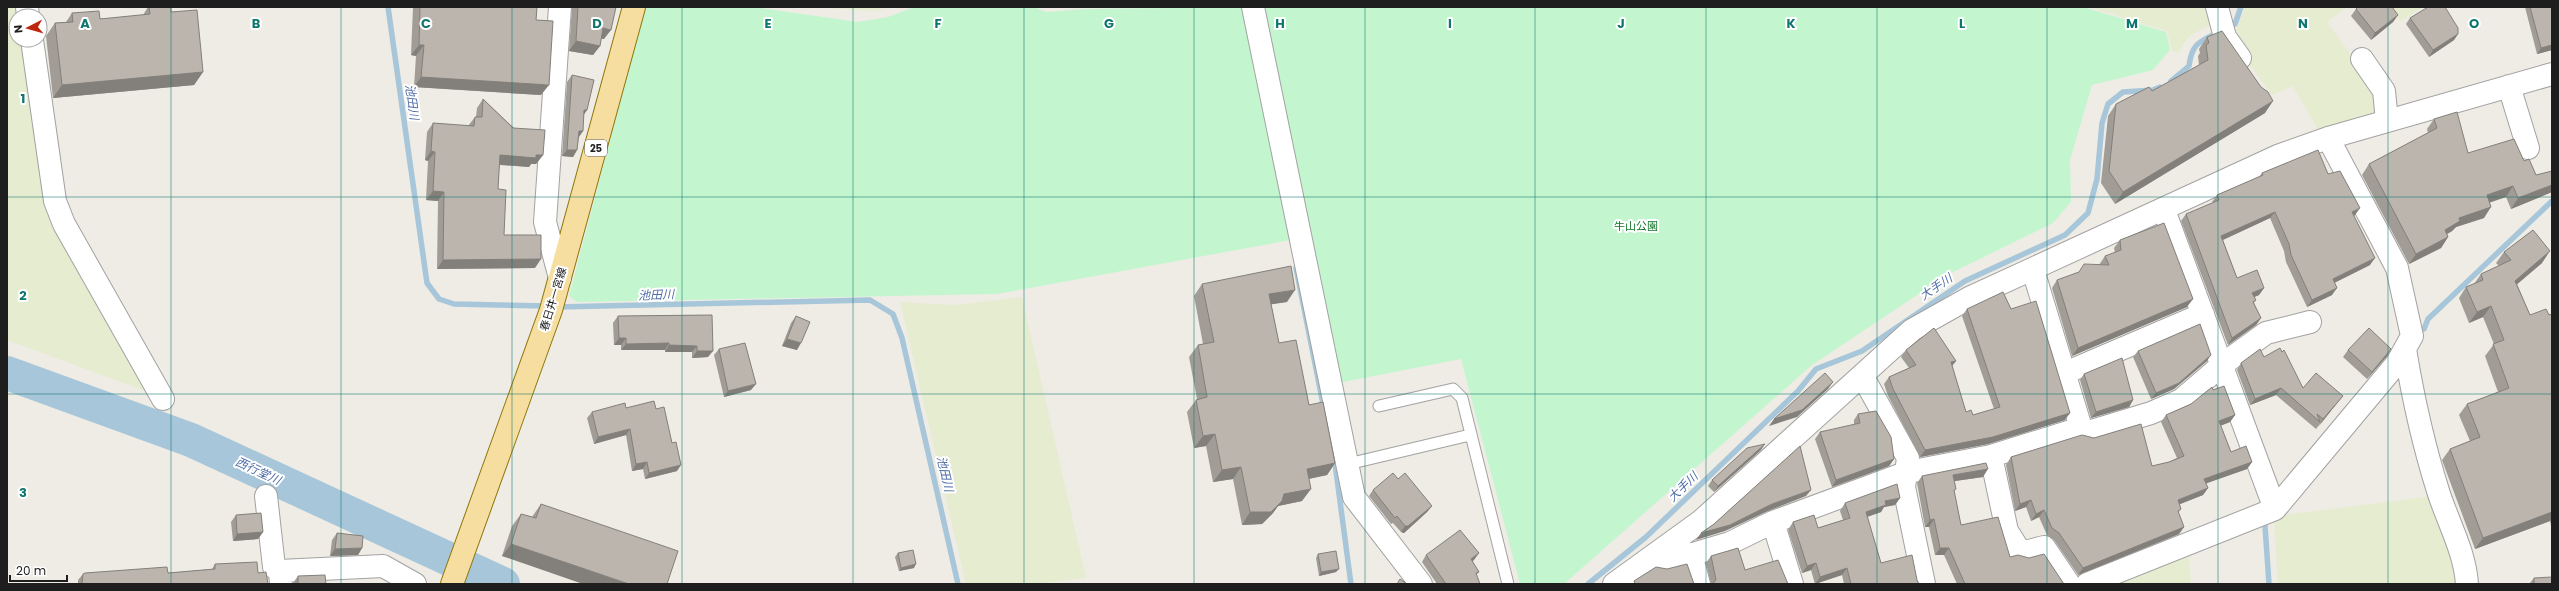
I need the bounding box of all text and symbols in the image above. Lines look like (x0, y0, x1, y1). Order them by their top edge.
north arrow (8, 8, 48, 48)
text: A (80, 14, 90, 33)
text: B (252, 14, 261, 33)
text: C (421, 14, 431, 33)
text: D (592, 14, 602, 33)
text: E (764, 14, 772, 33)
text: F (934, 14, 942, 33)
text: G (1104, 14, 1114, 33)
text: H (1275, 14, 1285, 33)
text: I (1448, 14, 1452, 33)
text: J (1617, 14, 1625, 33)
text: K (1786, 14, 1796, 33)
text: L (1959, 14, 1965, 33)
text: M (2126, 14, 2138, 33)
text: N (2298, 14, 2308, 33)
text: O (2469, 14, 2479, 33)
text: N (10, 24, 26, 34)
water label: 池田川 (402, 83, 424, 123)
text: 1 (21, 89, 25, 108)
road number: 25 (585, 140, 607, 156)
park label: 牛山公園 (1614, 218, 1658, 234)
street label: 春日井一宮線 (536, 265, 570, 333)
water label: 大手川 (1916, 268, 1957, 304)
water label: 池田川 (638, 285, 676, 304)
text: 2 (19, 286, 27, 305)
water label: 西行堂川 (233, 453, 285, 489)
water label: 池田川 (933, 454, 958, 495)
water label: 大手川 (1664, 467, 1703, 505)
text: 3 (19, 483, 27, 502)
scale bar (10, 557, 67, 583)
text: 20 m (16, 562, 46, 579)

